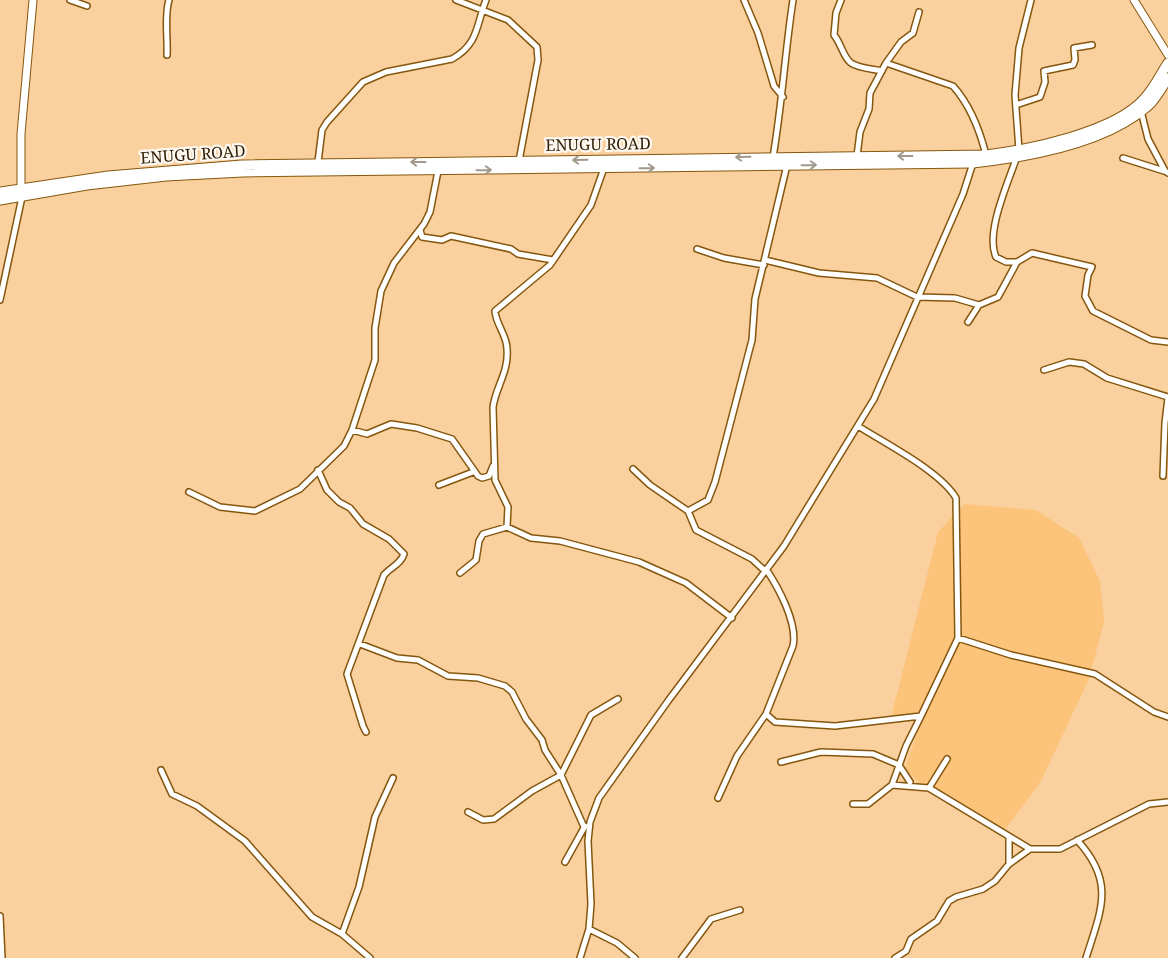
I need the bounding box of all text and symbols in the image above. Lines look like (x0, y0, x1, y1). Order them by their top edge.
street label: ENUGU ROAD (545, 132, 651, 156)
street label: ENUGU ROAD (140, 139, 246, 169)
one-way arrow (898, 151, 914, 161)
one-way arrow (735, 152, 752, 162)
one-way arrow (573, 155, 589, 165)
one-way arrow (410, 157, 426, 167)
one-way arrow (801, 160, 817, 170)
one-way arrow (639, 163, 655, 172)
one-way arrow (476, 165, 492, 175)

